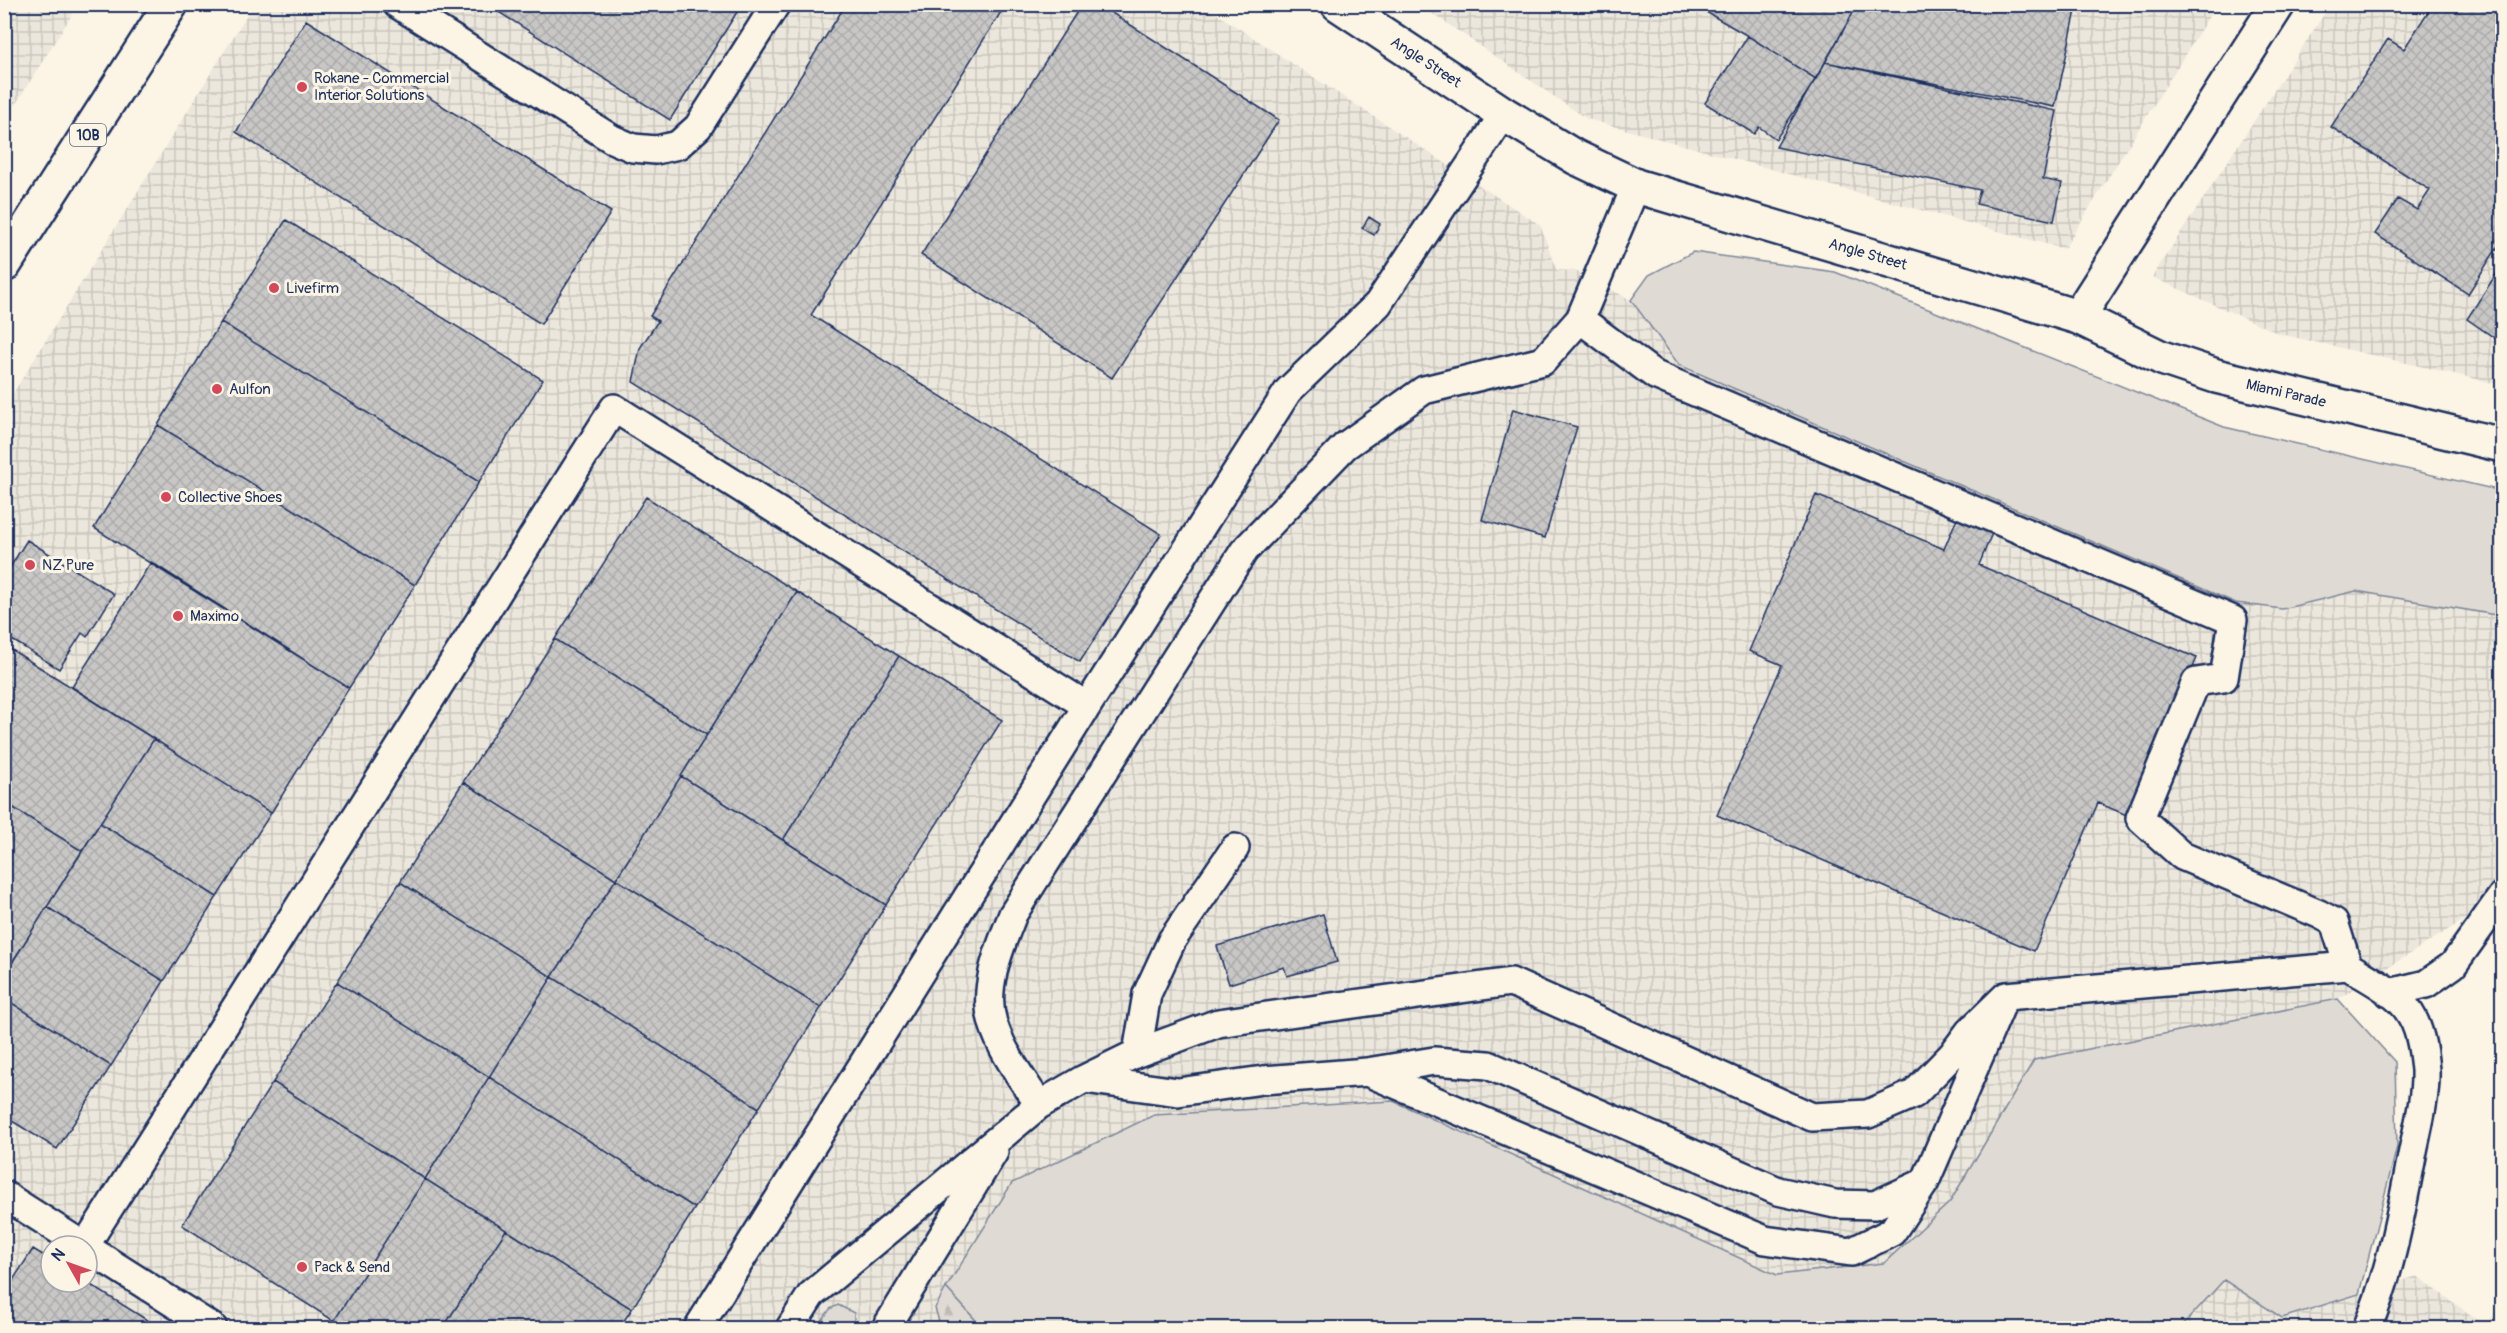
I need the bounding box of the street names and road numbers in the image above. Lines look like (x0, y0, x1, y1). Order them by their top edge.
street label: Angle Street (1387, 32, 1466, 93)
road number: 10B (70, 124, 106, 146)
street label: Angle Street (1826, 234, 1910, 275)
street label: Miami Parade (2244, 375, 2328, 412)

